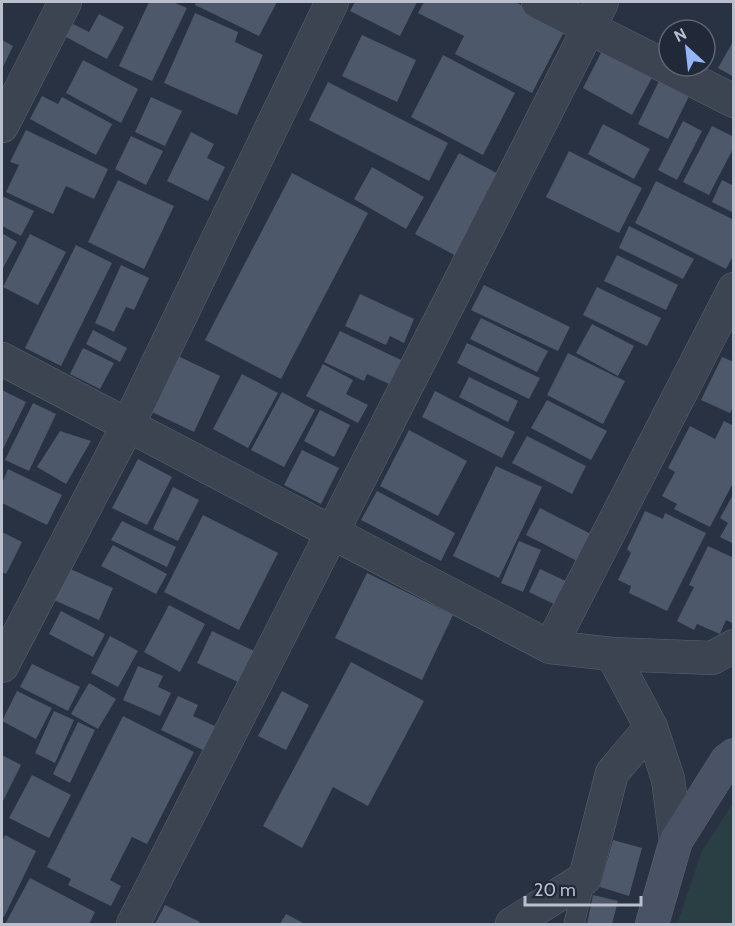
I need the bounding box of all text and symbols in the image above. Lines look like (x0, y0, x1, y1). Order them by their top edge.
north arrow (657, 18, 717, 78)
text: N (671, 24, 690, 46)
scale bar (525, 869, 640, 907)
text: 20 m (534, 879, 576, 901)

